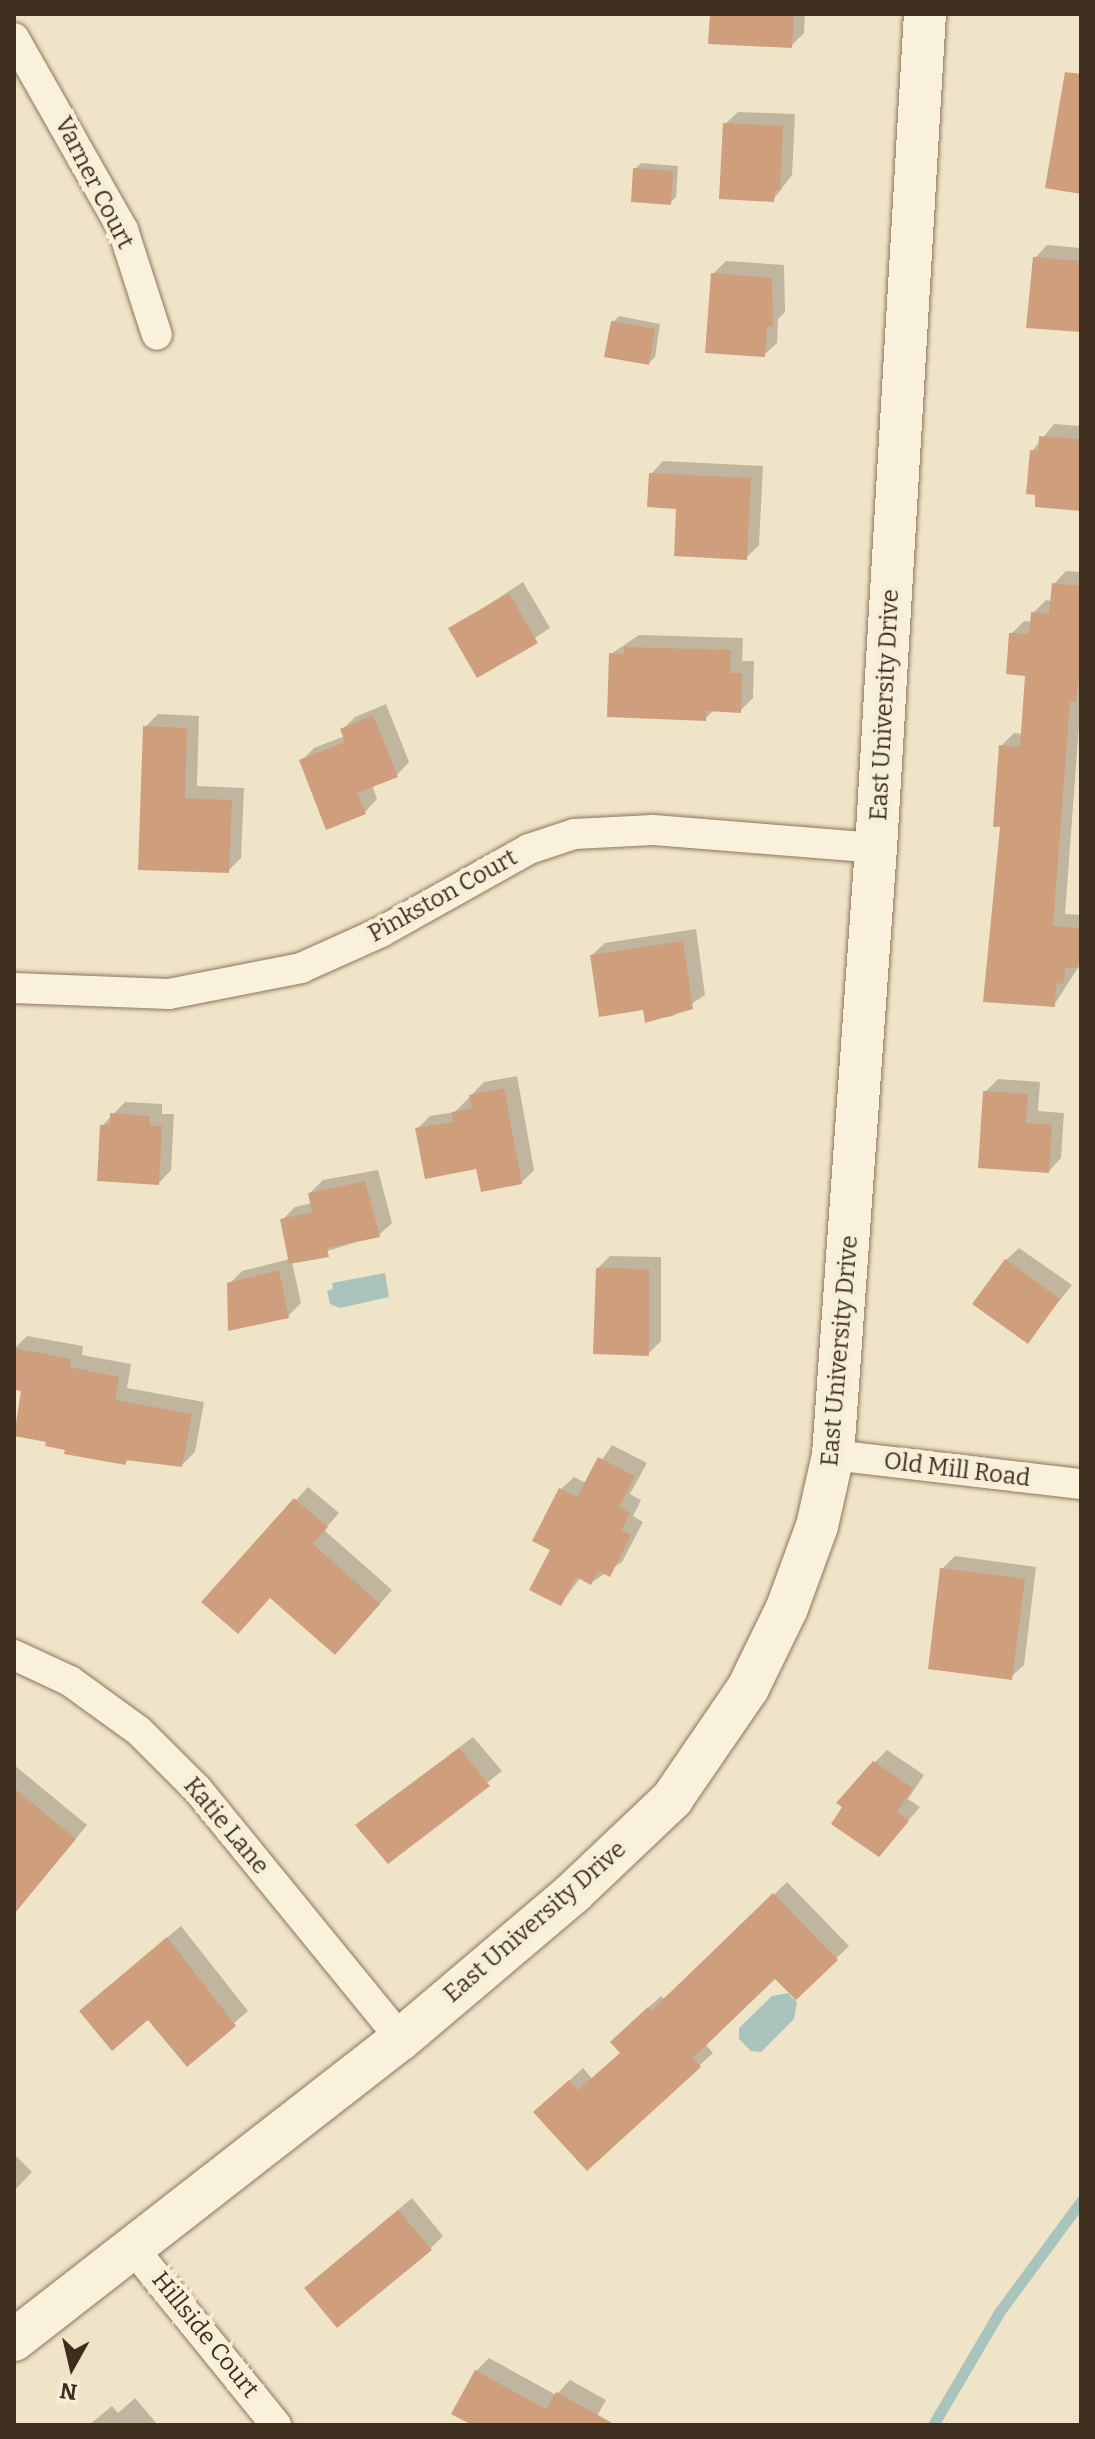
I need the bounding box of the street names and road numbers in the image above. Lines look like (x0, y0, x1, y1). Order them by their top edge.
street label: Varner Court (48, 112, 140, 254)
street label: East University Drive (865, 589, 905, 821)
street label: Pinkston Court (364, 843, 522, 949)
street label: East University Drive (816, 1234, 864, 1468)
street label: Old Mill Road (882, 1447, 1032, 1493)
street label: Katie Lane (177, 1772, 275, 1880)
street label: East University Drive (438, 1835, 632, 2009)
street label: Hillside Court (145, 2266, 265, 2404)

